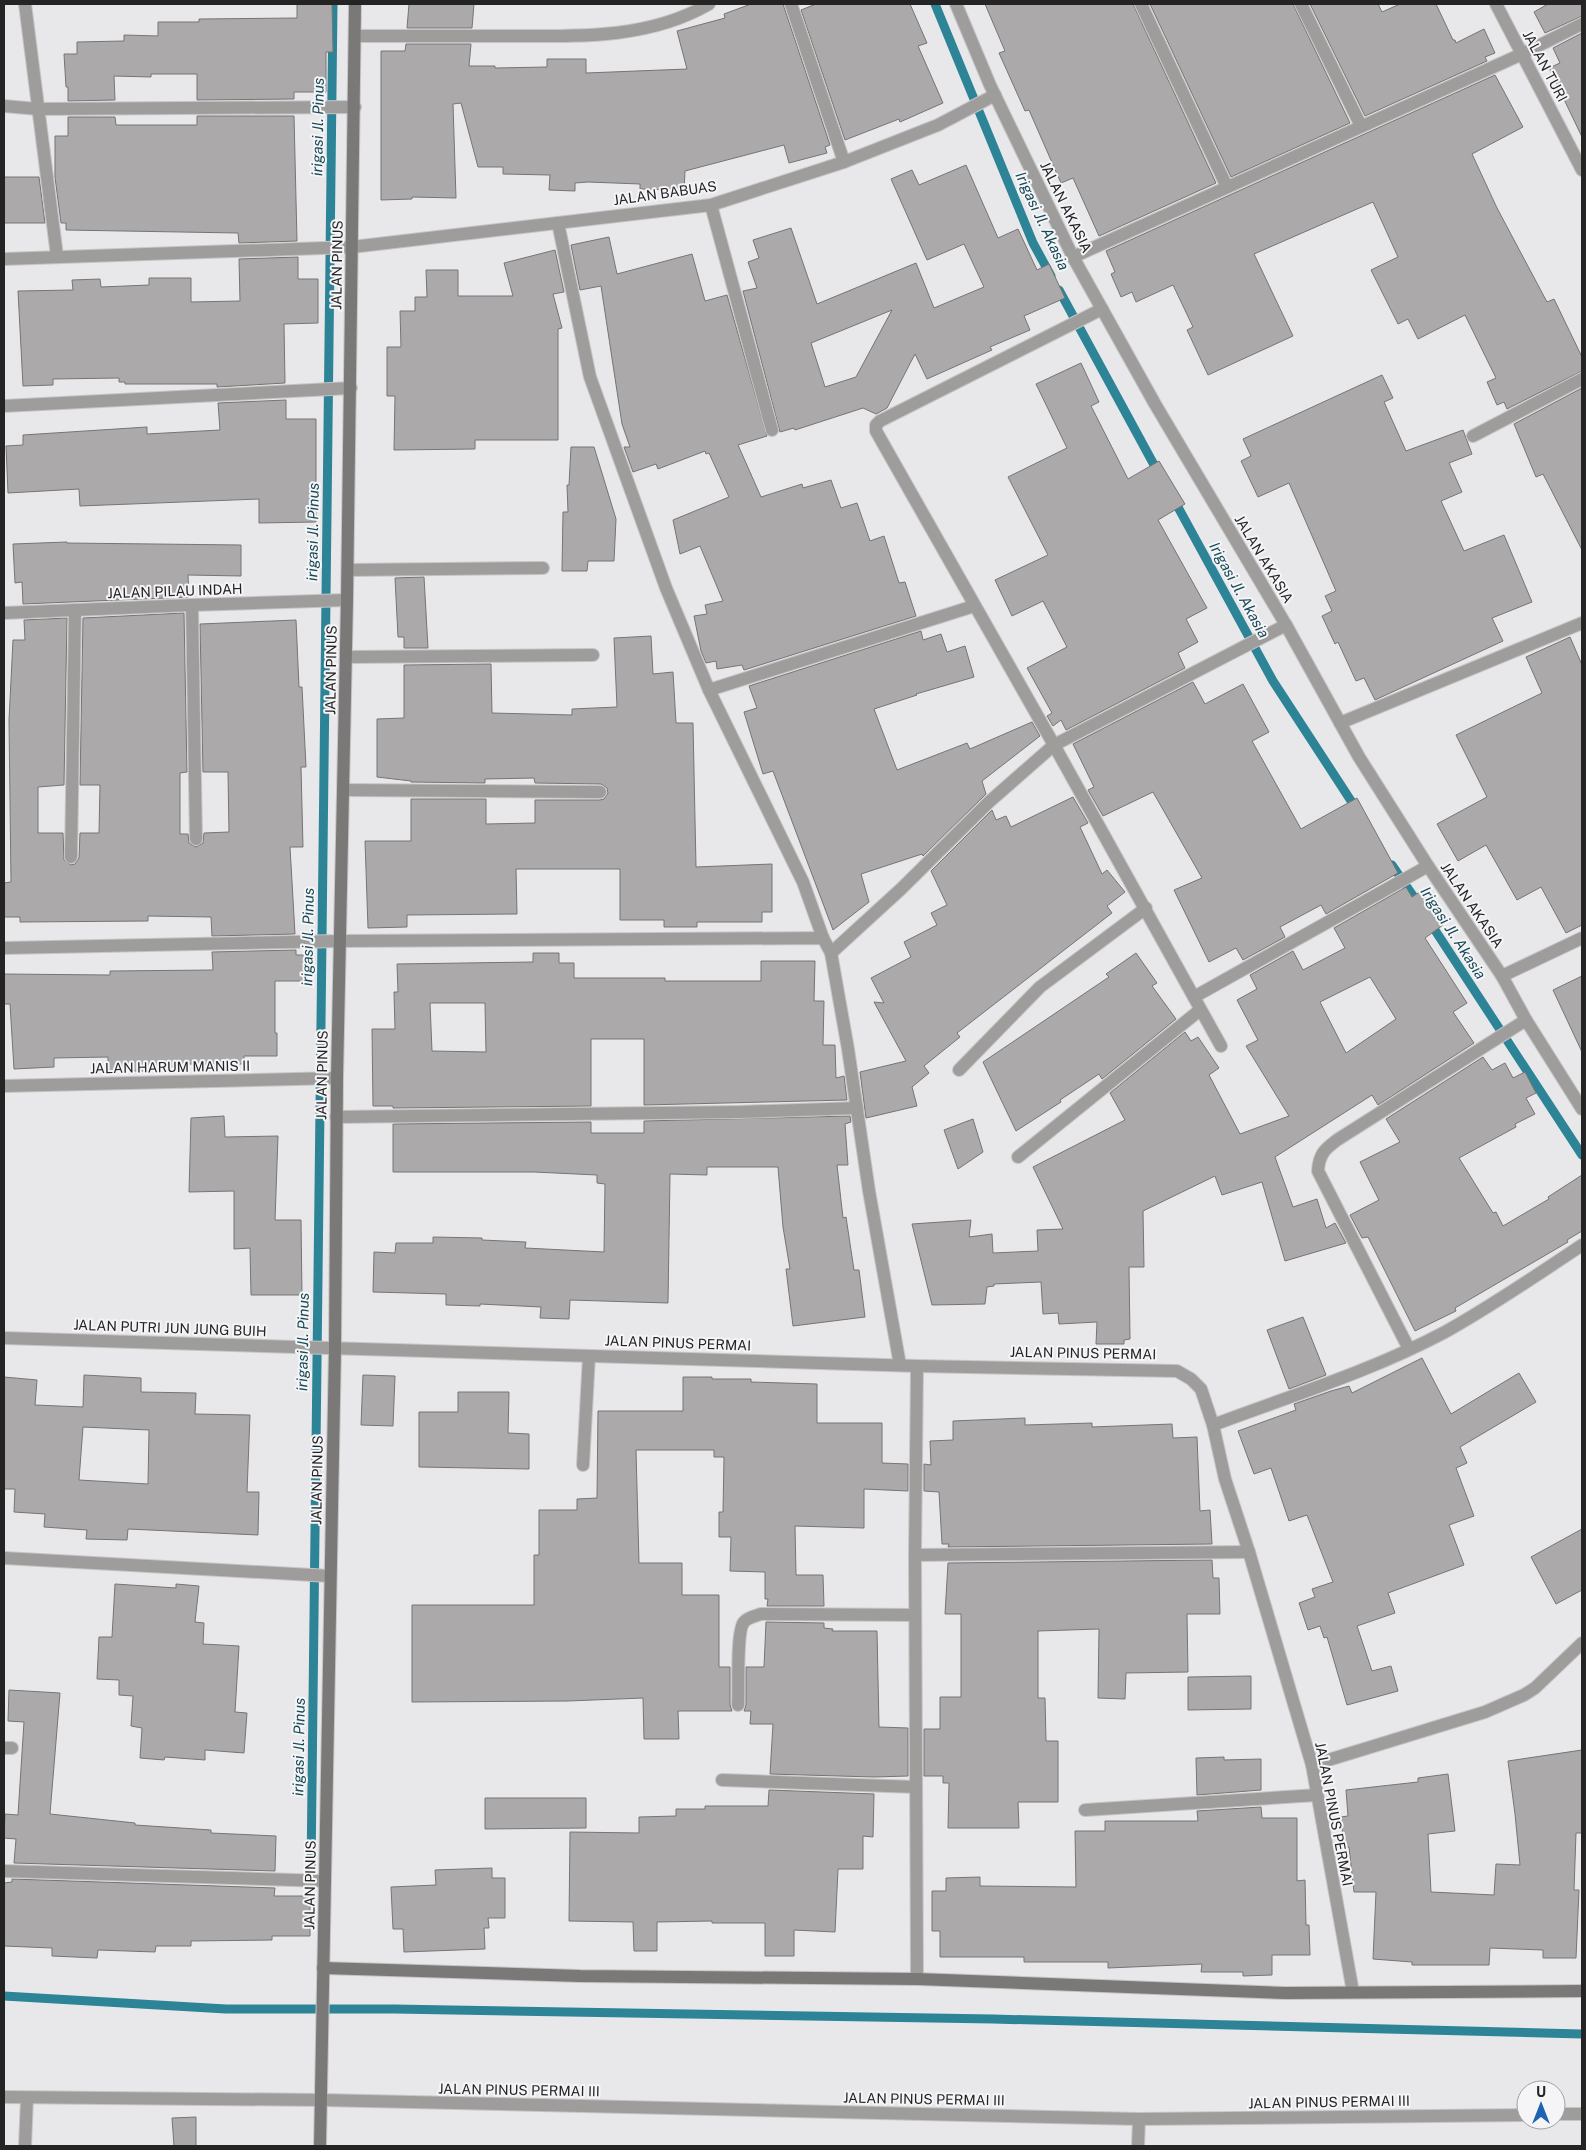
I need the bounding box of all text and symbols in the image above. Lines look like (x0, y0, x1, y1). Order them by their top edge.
street label: JALAN TURI (1519, 28, 1571, 104)
water label: irigasi Jl. Pinus (308, 78, 327, 176)
street label: JALAN AKASIA (1037, 159, 1095, 255)
water label: Irigasi Jl. Akasia (1012, 169, 1073, 273)
street label: JALAN BABUAS (612, 178, 718, 208)
street label: JALAN PINUS (328, 220, 346, 310)
water label: irigasi Jl. Pinus (303, 483, 322, 581)
street label: JALAN AKASIA (1231, 512, 1297, 606)
water label: Irigasi Jl. Akasia (1206, 539, 1273, 641)
street label: JALAN PILAU INDAH (107, 581, 243, 601)
street label: JALAN PINUS (322, 625, 340, 715)
street label: JALAN AKASIA (1437, 859, 1507, 951)
water label: Irigasi Jl. Akasia (1417, 883, 1490, 982)
water label: irigasi Jl. Pinus (298, 888, 317, 986)
street label: JALAN PINUS (313, 1030, 331, 1120)
street label: JALAN HARUM MANIS II (90, 1058, 250, 1076)
water label: irigasi Jl. Pinus (293, 1293, 312, 1391)
street label: JALAN PUTRI JUN JUNG BUIH (73, 1317, 267, 1339)
street label: JALAN PINUS PERMAI (605, 1332, 751, 1354)
street label: JALAN PINUS PERMAI (1010, 1344, 1156, 1362)
street label: JALAN PINUS (308, 1435, 326, 1525)
water label: irigasi Jl. Pinus (289, 1698, 308, 1796)
street label: JALAN PINUS PERMAI (1312, 1741, 1356, 1887)
street label: JALAN PINUS (301, 1840, 319, 1930)
north arrow (1516, 2080, 1566, 2130)
street label: JALAN PINUS PERMAI III (438, 2081, 600, 2099)
text: U (1536, 2084, 1546, 2100)
street label: JALAN PINUS PERMAI III (843, 2090, 1005, 2108)
street label: JALAN PINUS PERMAI III (1248, 2093, 1410, 2111)

